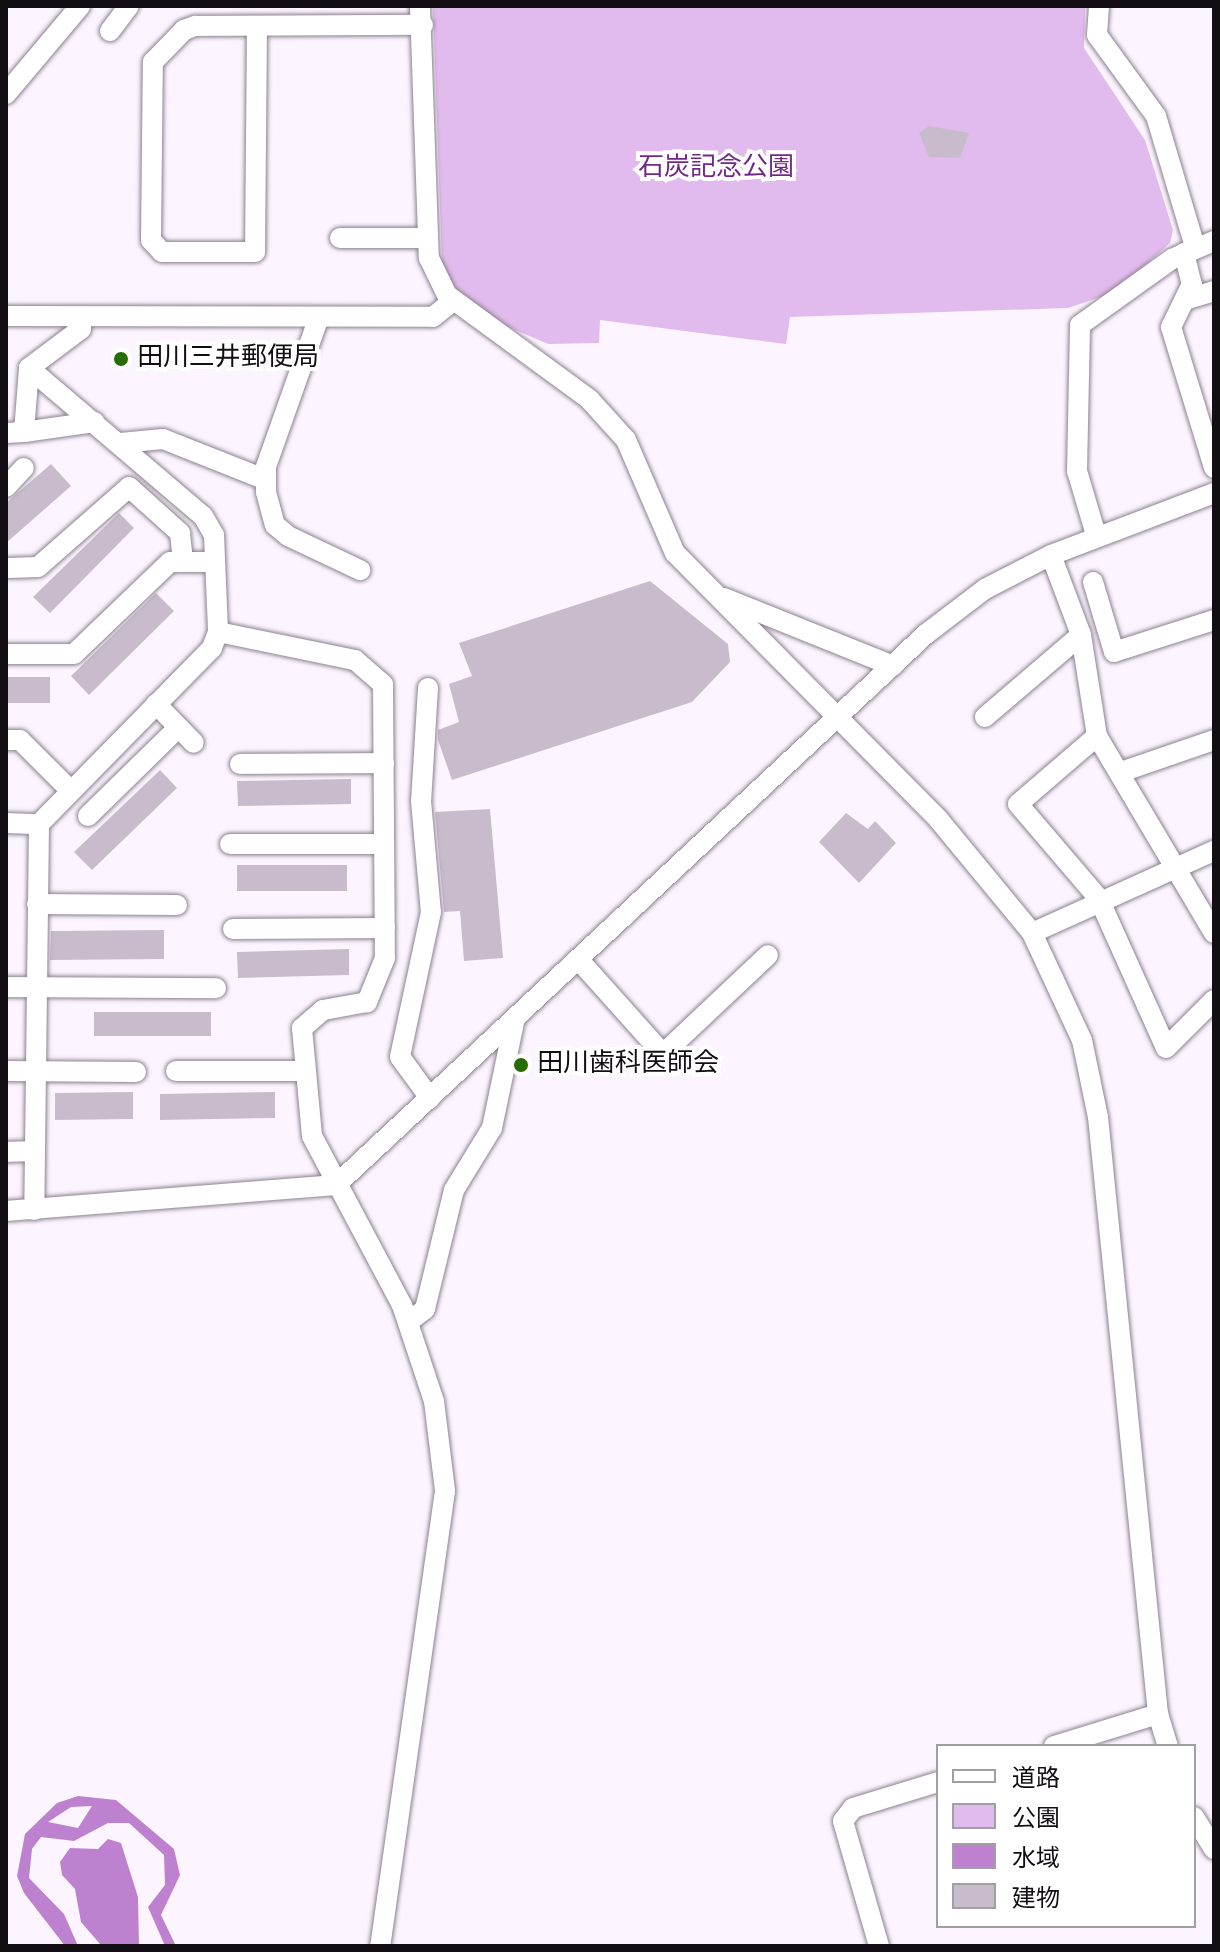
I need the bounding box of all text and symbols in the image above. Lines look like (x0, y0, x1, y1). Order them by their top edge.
park label: 石炭記念公園 (638, 153, 794, 185)
place label: 田川三井郵便局 (137, 343, 319, 375)
marker: 田川三井郵便局 (112, 350, 130, 368)
place label: 田川歯科医師会 (537, 1049, 719, 1081)
marker: 田川歯科医師会 (512, 1056, 530, 1074)
legend (936, 1744, 1196, 1928)
text: 道路 (1012, 1765, 1060, 1795)
text: 公園 (1012, 1805, 1060, 1835)
text: 水域 (1012, 1845, 1060, 1875)
text: 建物 (1012, 1885, 1060, 1915)

